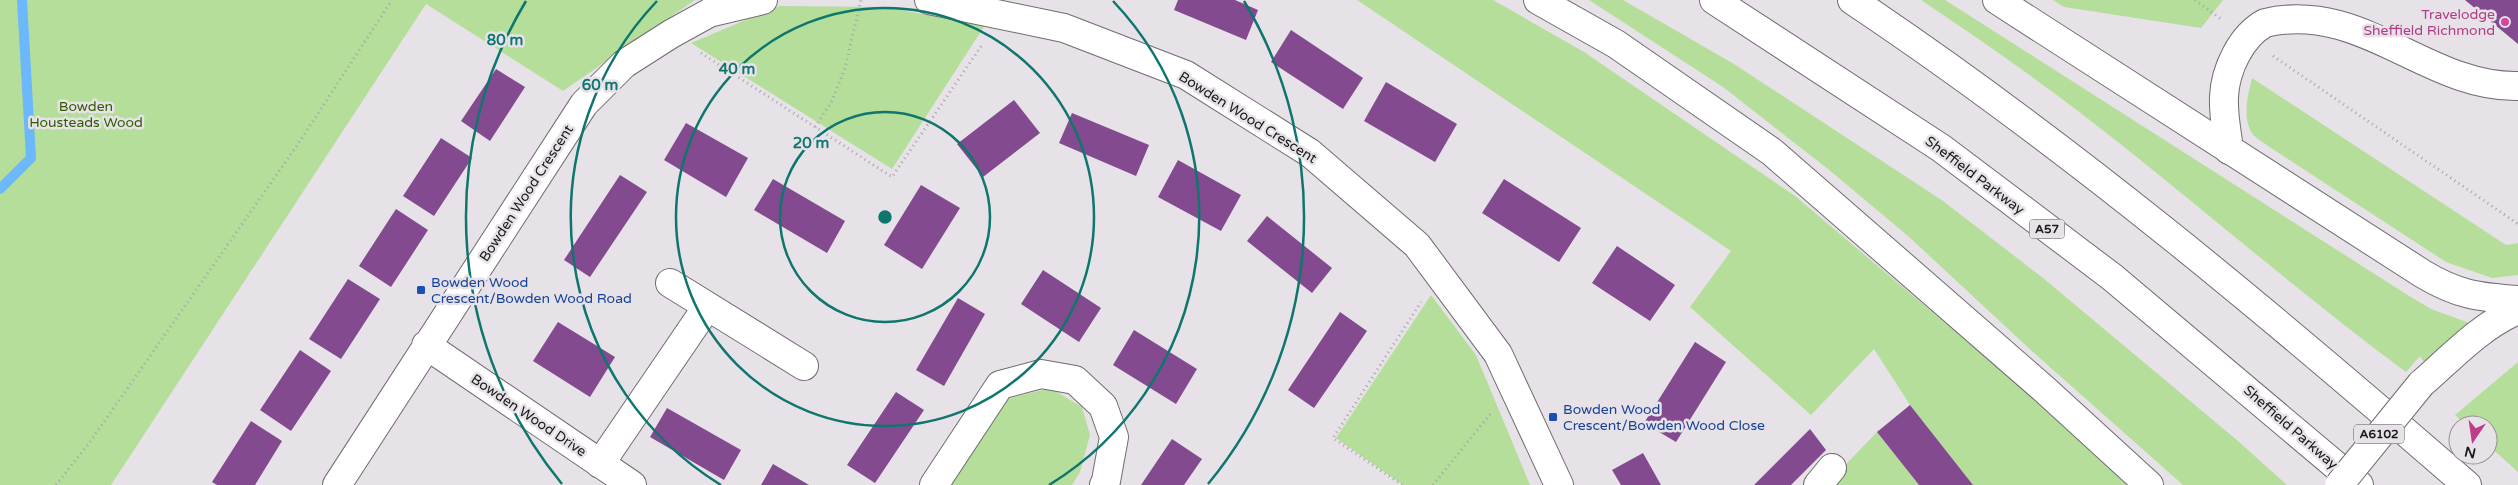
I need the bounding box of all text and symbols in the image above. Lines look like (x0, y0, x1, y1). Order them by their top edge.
place label: Travelodge Sheffield Richmond (2364, 6, 2495, 39)
marker: Travelodge Sheffield Richmond (2499, 16, 2511, 28)
text: 80 m (487, 31, 523, 49)
text: 40 m (719, 60, 755, 78)
street label: Bowden Wood Crescent (1176, 68, 1320, 167)
text: 60 m (582, 76, 618, 94)
park label: Bowden Housteads Wood (29, 98, 143, 131)
street label: Bowden Wood Crescent (476, 121, 577, 265)
street label: Sheffield Parkway (1922, 133, 2028, 218)
text: 20 m (793, 134, 829, 152)
centre of rings (876, 208, 894, 226)
road number: A57 (2030, 220, 2064, 238)
place label: Bowden Wood Crescent/Bowden Wood Road (431, 274, 632, 307)
marker: Bowden Wood Crescent/Bowden Wood Road (415, 284, 427, 296)
street label: Bowden Wood Drive (468, 370, 590, 460)
street label: Sheffield Parkway (2240, 382, 2342, 473)
place label: Bowden Wood Crescent/Bowden Wood Close (1563, 401, 1765, 434)
marker: Bowden Wood Crescent/Bowden Wood Close (1547, 411, 1559, 423)
north arrow (2448, 415, 2498, 465)
road number: A6102 (2354, 424, 2404, 444)
text: N (2463, 443, 2478, 462)

